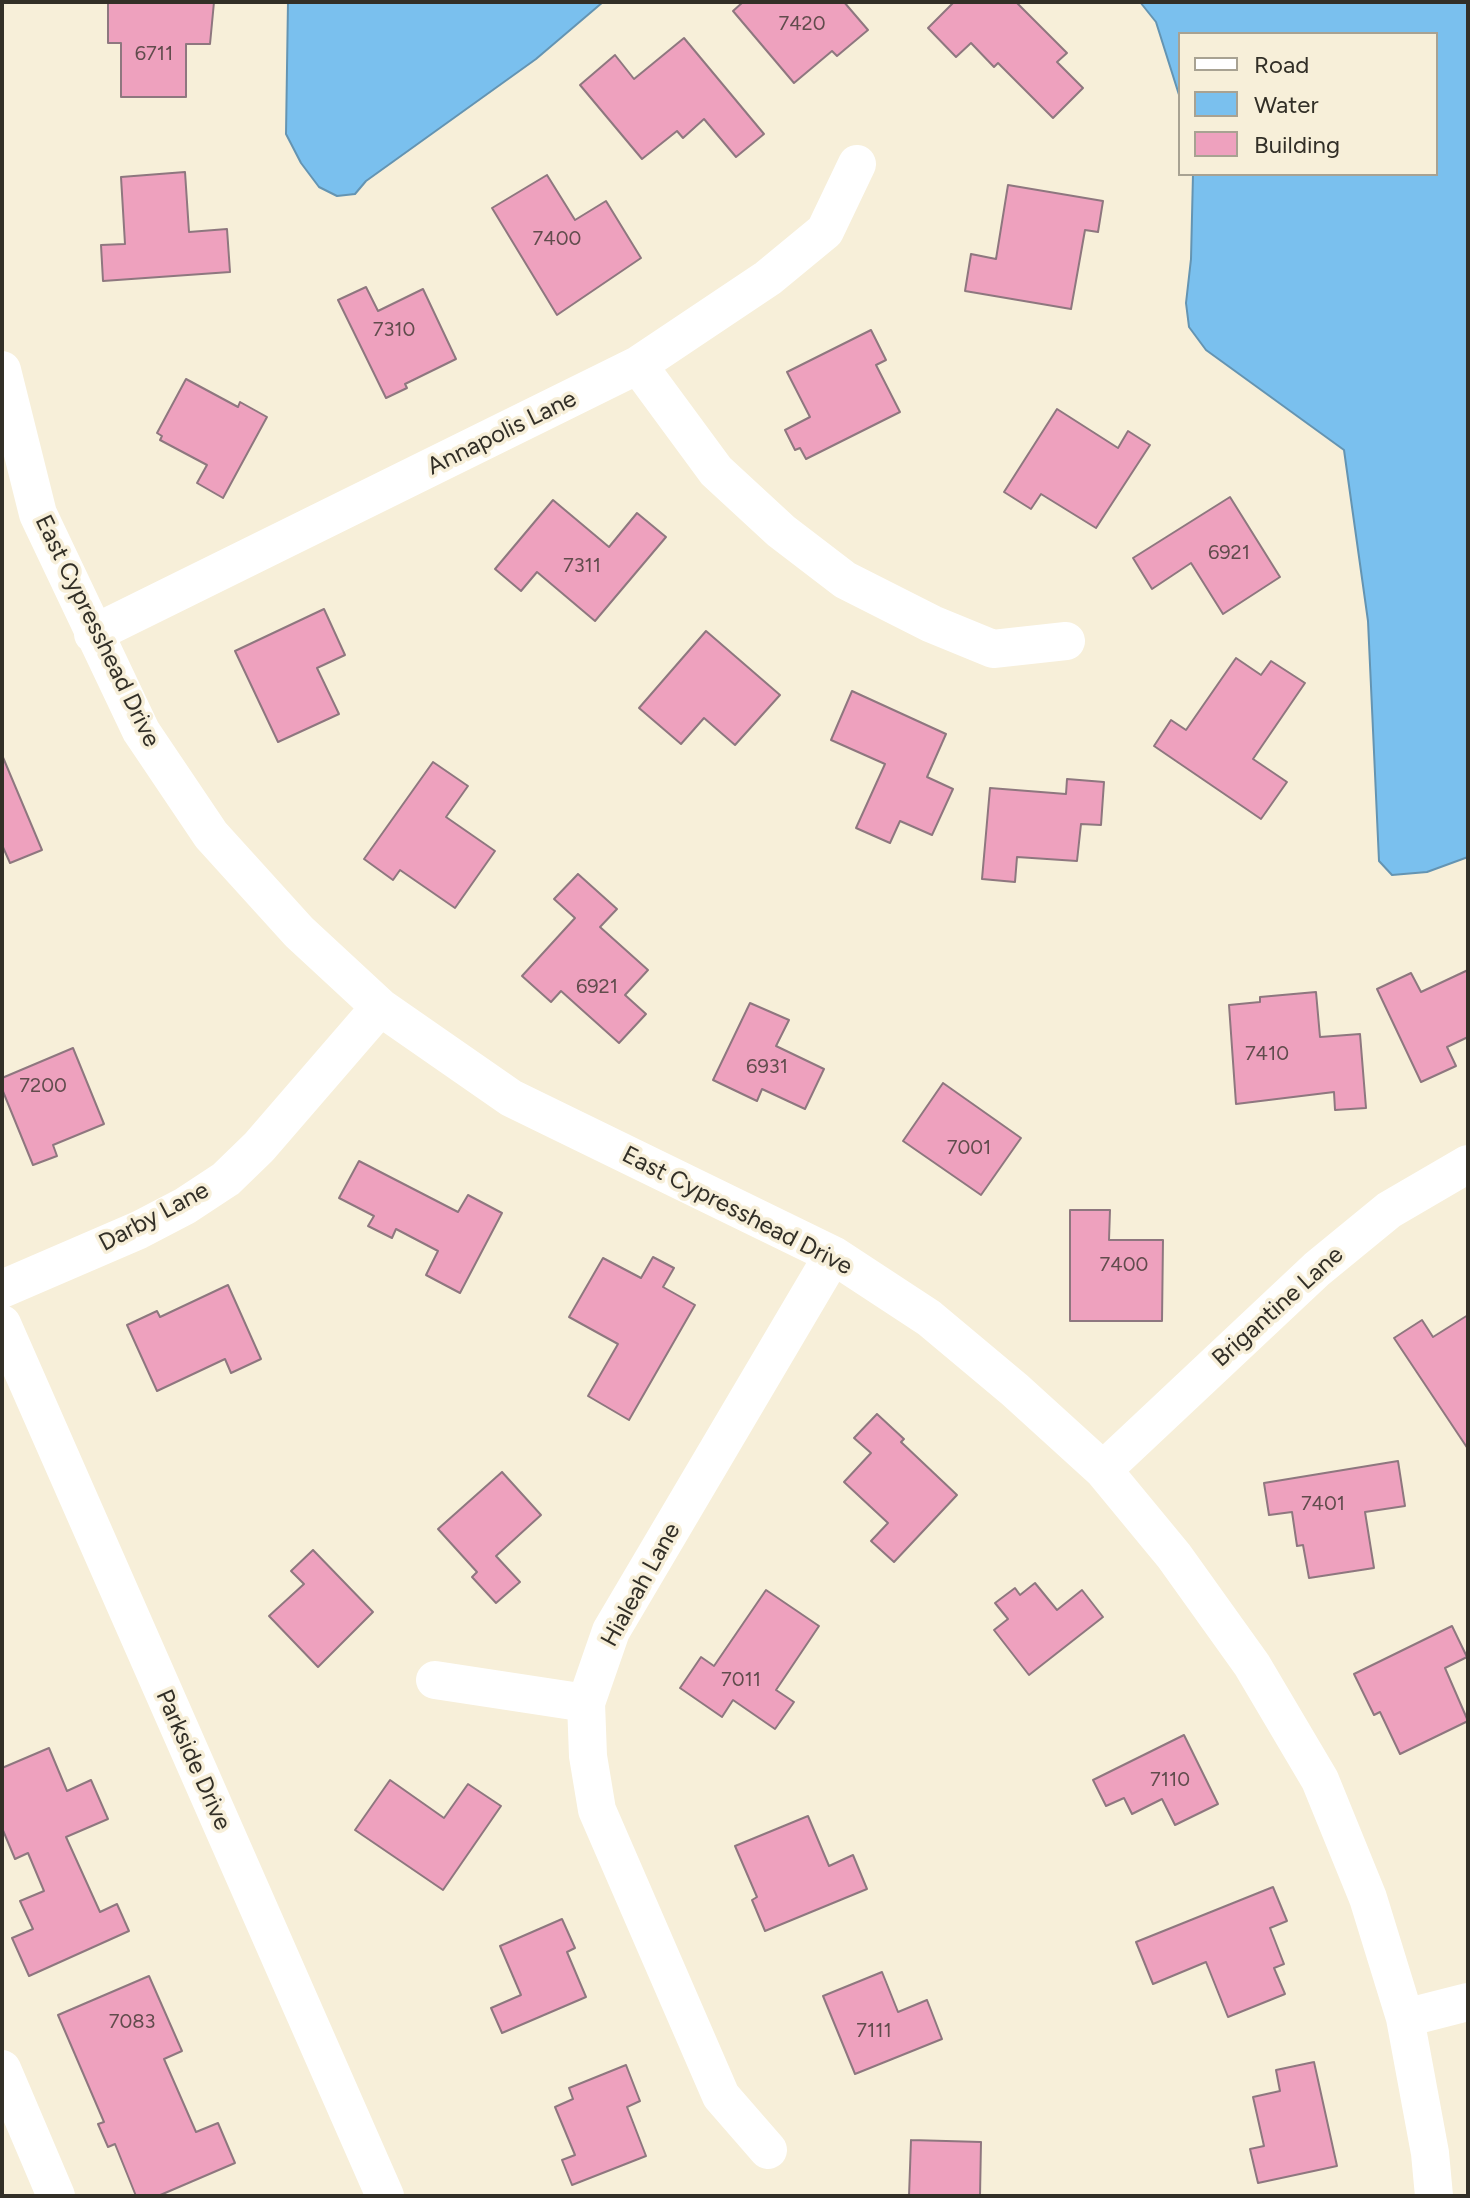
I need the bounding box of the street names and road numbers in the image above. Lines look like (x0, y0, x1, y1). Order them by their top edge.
street label: Annapolis Lane (423, 384, 581, 482)
street label: East Cypresshead Drive (28, 510, 166, 752)
street label: East Cypresshead Drive (617, 1140, 857, 1282)
street label: Darby Lane (94, 1176, 214, 1258)
street label: Brigantine Lane (1207, 1241, 1349, 1373)
street label: Hialeah Lane (595, 1518, 687, 1652)
street label: Parkside Drive (149, 1685, 237, 1835)

